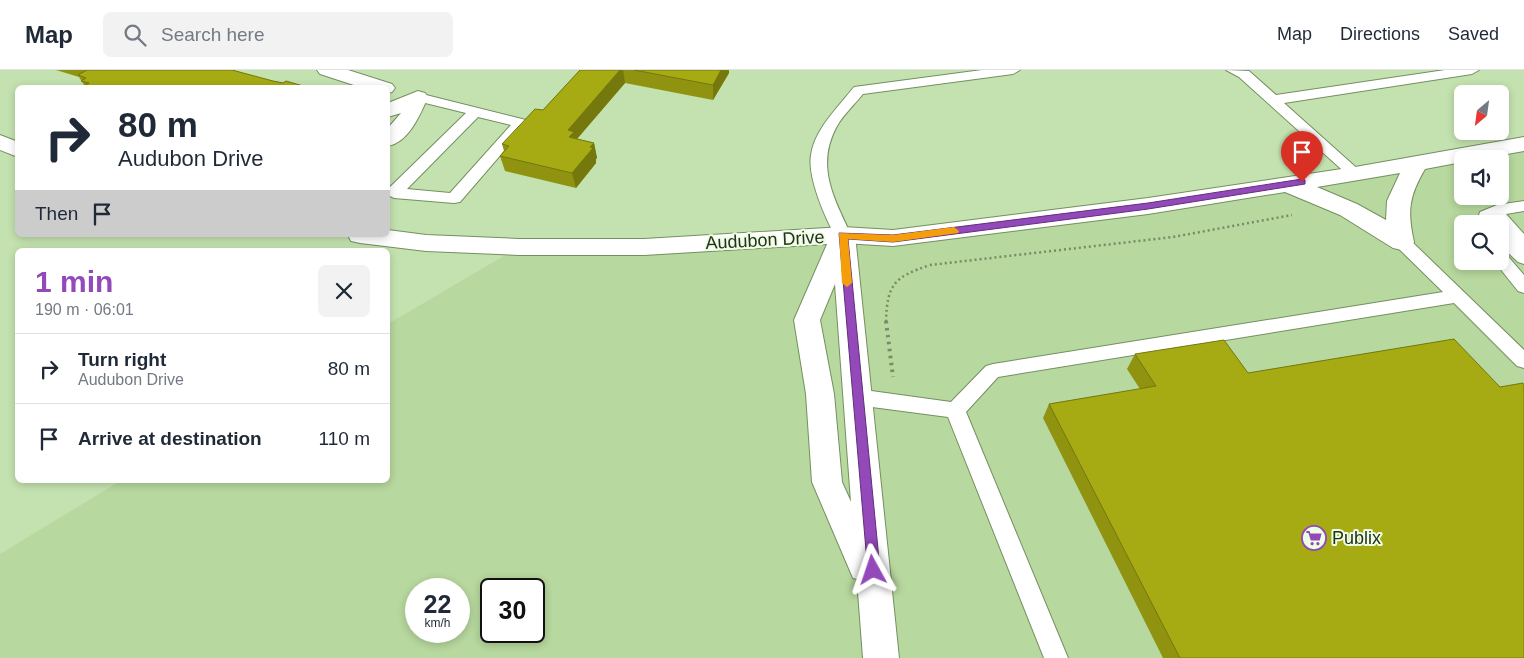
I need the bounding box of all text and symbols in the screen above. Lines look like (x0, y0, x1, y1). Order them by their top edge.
search box (103, 12, 453, 57)
text: Map (25, 21, 73, 48)
icon: search (121, 21, 149, 49)
text: Search here (161, 24, 265, 45)
text: Map (1277, 24, 1312, 44)
text: Directions (1340, 24, 1420, 44)
text: Saved (1448, 24, 1499, 44)
north arrow (1454, 85, 1509, 140)
map controls (1454, 85, 1509, 270)
icon: right (35, 105, 100, 170)
text: 80 m (118, 105, 198, 144)
pin (1281, 131, 1323, 182)
icon: arrive (1288, 138, 1316, 166)
text: Audubon Drive (118, 146, 264, 171)
button: sound (1454, 150, 1509, 205)
icon: arrive (88, 200, 116, 228)
text: Then (35, 203, 78, 224)
button: search (1454, 215, 1509, 270)
street label: Audubon Drive (705, 227, 825, 253)
text: 1 min (35, 265, 113, 298)
button: close (318, 265, 370, 317)
text: 190 m · 06:01 (35, 301, 134, 318)
text: Turn right (78, 349, 166, 370)
icon: right (35, 355, 63, 383)
text: 80 m (328, 358, 370, 379)
text: Audubon Drive (78, 371, 184, 388)
icon: arrive (35, 425, 63, 453)
text: Arrive at destination (78, 428, 262, 449)
text: 110 m (319, 428, 370, 449)
supermarket icon: Publix (1301, 525, 1327, 551)
place label: Publix (1332, 528, 1381, 548)
position arrow (846, 543, 898, 595)
speed limit sign: 30 (480, 578, 545, 643)
text: 22 (424, 590, 451, 618)
text: km/h (424, 616, 451, 630)

